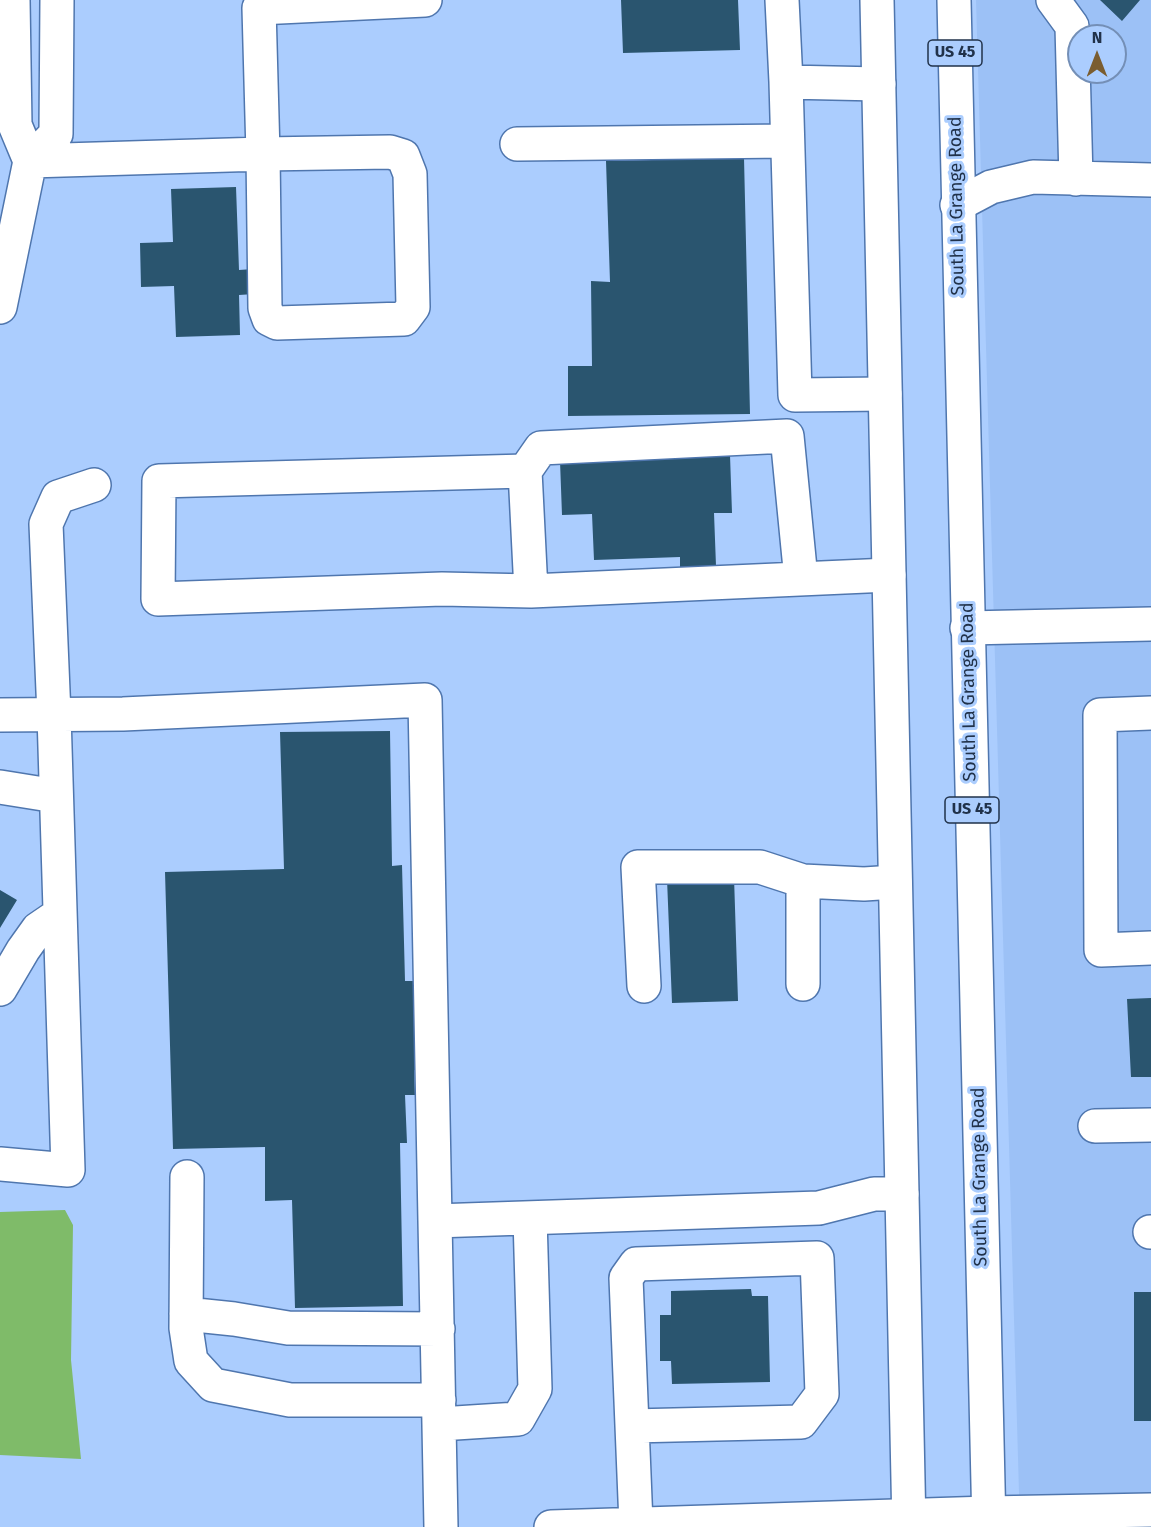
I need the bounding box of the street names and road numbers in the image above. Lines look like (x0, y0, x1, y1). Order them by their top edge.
road number: US 45 (928, 40, 982, 66)
street label: South La Grange Road (945, 116, 969, 296)
street label: South La Grange Road (957, 602, 981, 782)
road number: US 45 (945, 797, 999, 823)
street label: South La Grange Road (968, 1087, 992, 1267)

